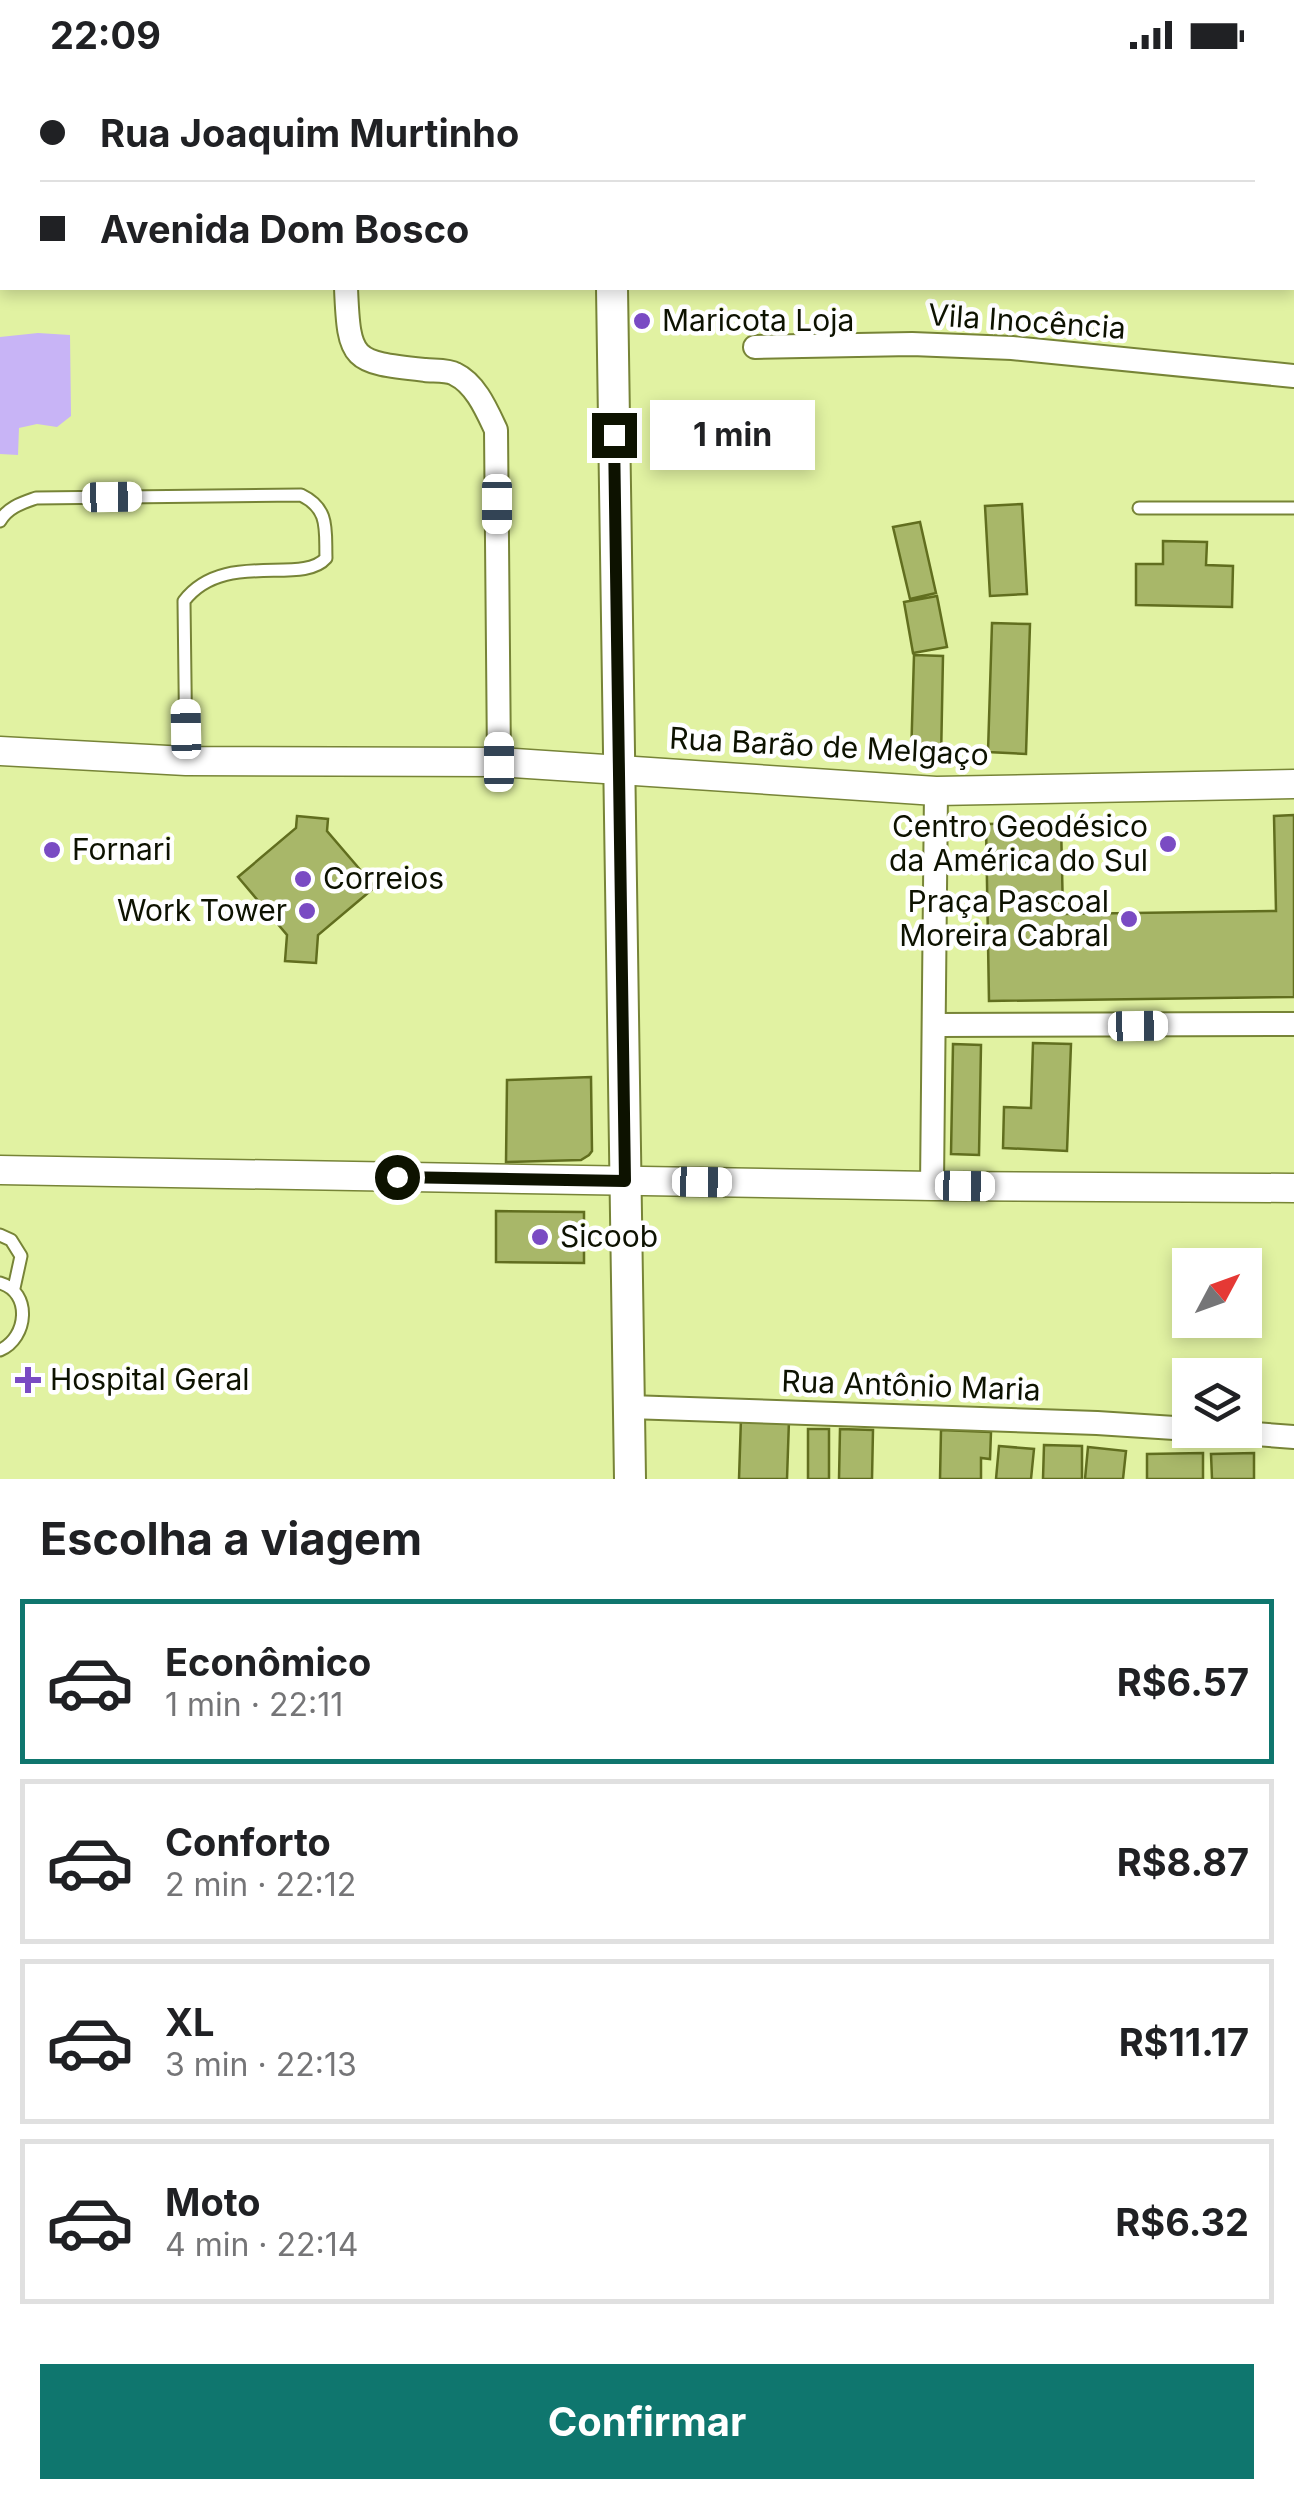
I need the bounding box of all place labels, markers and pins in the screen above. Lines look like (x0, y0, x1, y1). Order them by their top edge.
place label: Maricota Loja (662, 302, 854, 338)
marker: Maricota Loja (631, 310, 653, 332)
place label: Centro Geodésico da América do Sul (889, 808, 1148, 878)
place label: Fornari (72, 831, 172, 867)
marker: Centro Geodésico da América do Sul (1157, 833, 1179, 855)
marker: Fornari (41, 839, 63, 861)
place label: Correios (323, 860, 444, 896)
marker: Correios (292, 868, 314, 890)
place label: Praça Pascoal Moreira Cabral (899, 883, 1109, 953)
place label: Work Tower (117, 892, 287, 928)
marker: Work Tower (296, 900, 318, 922)
marker: Praça Pascoal Moreira Cabral (1118, 908, 1140, 930)
place label: Sicoob (560, 1218, 658, 1254)
marker: Sicoob (529, 1226, 551, 1248)
place label: Hospital Geral (50, 1361, 250, 1397)
marker: Hospital Geral (15, 1367, 41, 1393)

